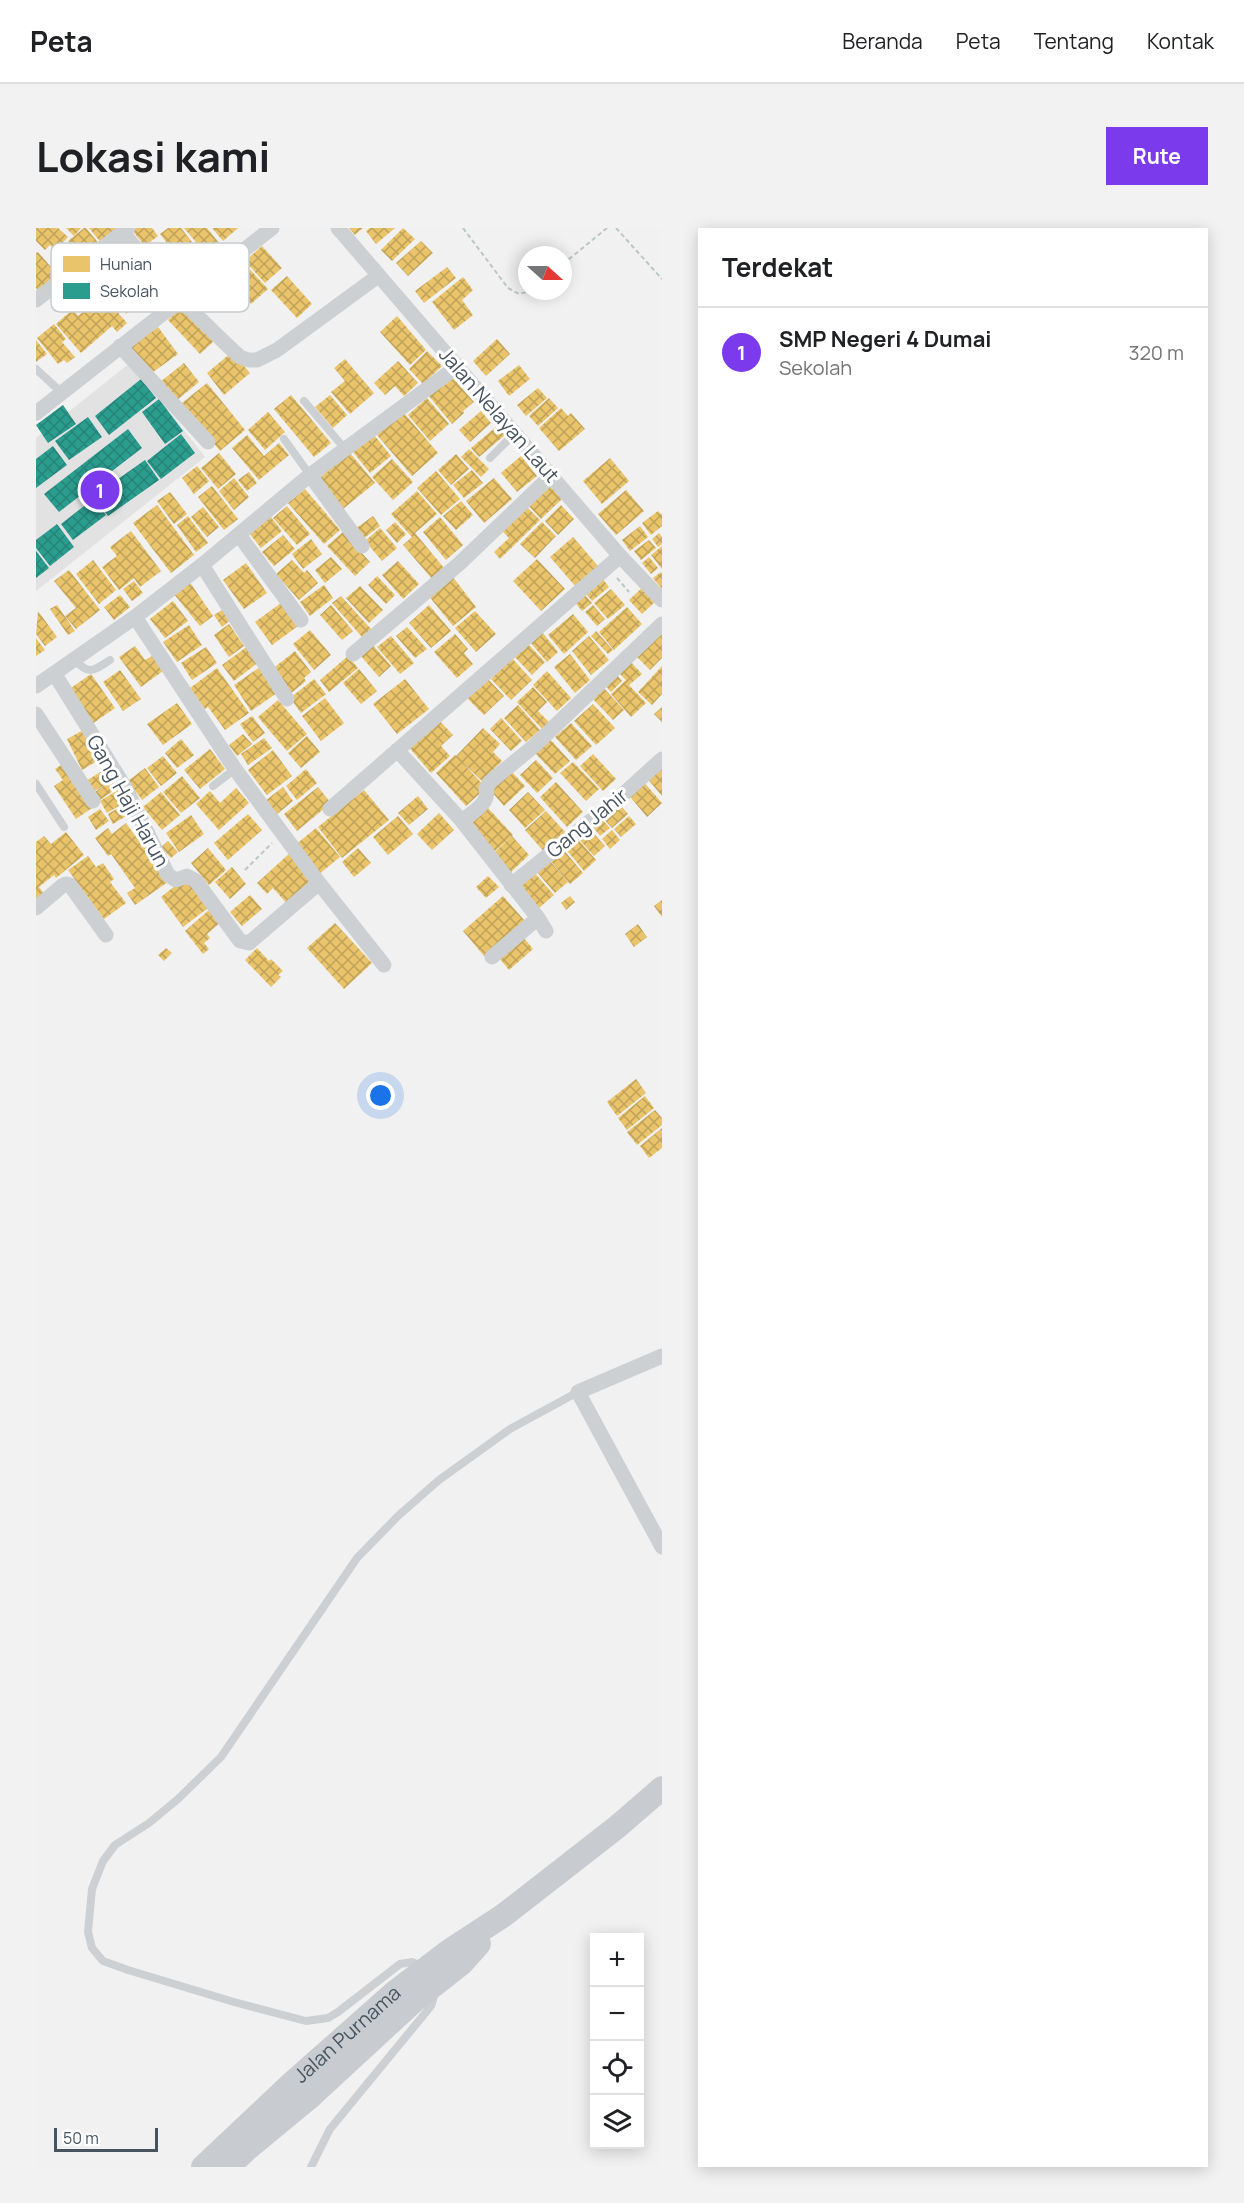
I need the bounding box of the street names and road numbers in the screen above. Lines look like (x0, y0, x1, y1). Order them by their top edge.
street label: Jalan Nelayan Laut (433, 341, 566, 488)
street label: Gang Haji Harun (81, 730, 176, 872)
street label: Gang Jahir (540, 782, 633, 864)
street label: Jalan Purnama (288, 1979, 406, 2089)

